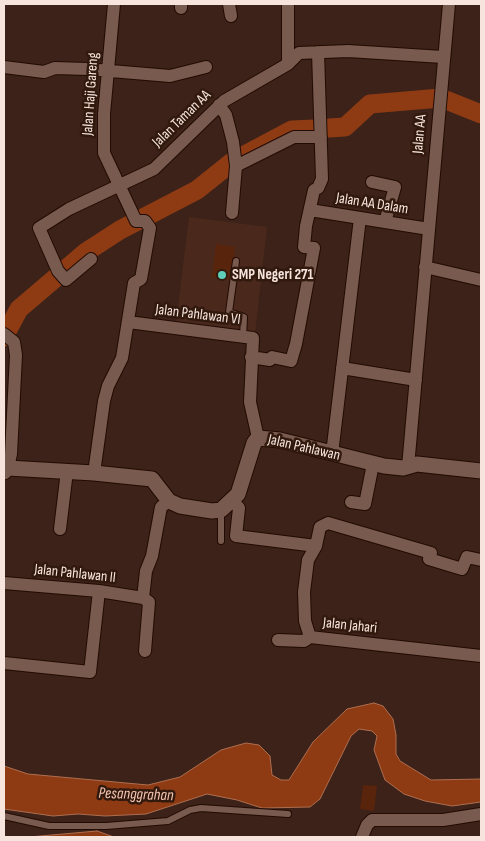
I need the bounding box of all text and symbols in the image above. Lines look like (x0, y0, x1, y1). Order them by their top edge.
street label: Jalan Haji Gareng (79, 52, 103, 136)
street label: Jalan Taman AA (149, 87, 215, 151)
street label: Jalan AA (409, 114, 431, 154)
street label: Jalan AA Dalam (335, 189, 409, 219)
place label: SMP Negeri 271 (232, 266, 313, 284)
marker: SMP Negeri 271 (216, 269, 228, 281)
street label: Jalan Pahlawan VI (154, 301, 242, 329)
street label: Jalan Pahlawan (266, 431, 342, 465)
street label: Jalan Pahlawan II (33, 561, 117, 587)
street label: Jalan Jahari (322, 614, 378, 638)
water label: Pesanggrahan (98, 784, 174, 806)

